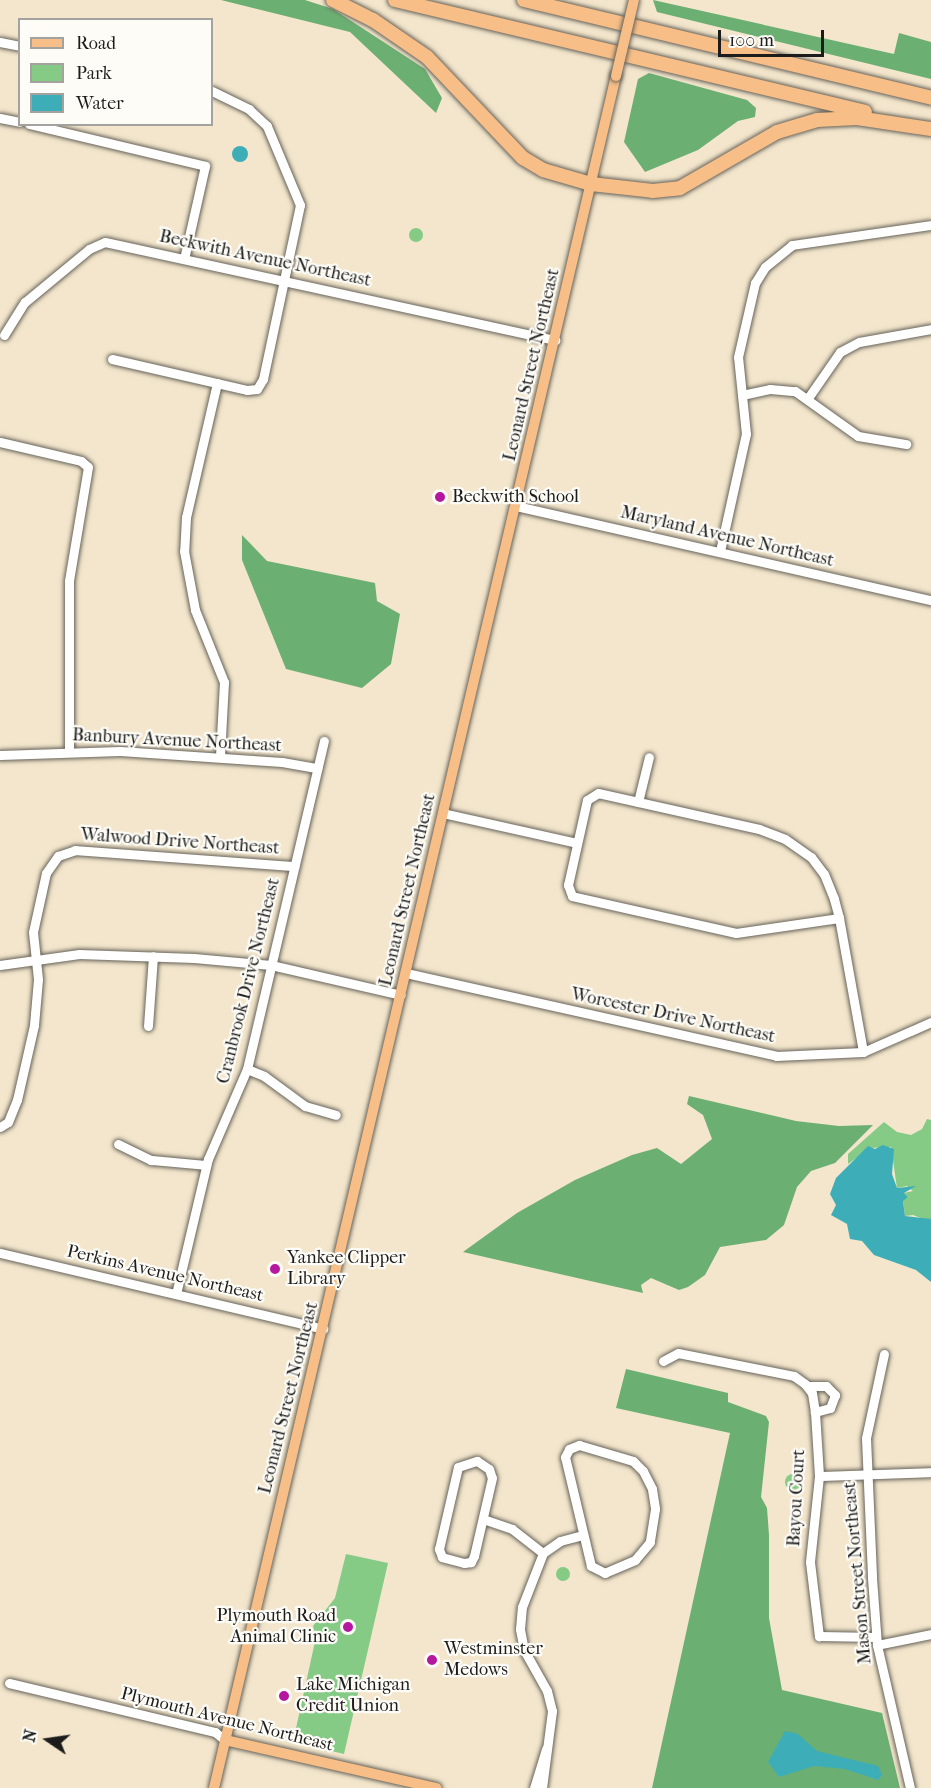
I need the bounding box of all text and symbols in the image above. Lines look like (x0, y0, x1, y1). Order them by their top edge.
legend (18, 18, 213, 126)
scale bar (721, 18, 828, 56)
text: 100 m (729, 30, 774, 51)
text: Road (76, 33, 116, 54)
text: Park (76, 63, 112, 84)
text: Water (76, 93, 124, 114)
street label: Beckwith Avenue Northeast (157, 226, 373, 292)
street label: Leonard Street Northeast (499, 267, 565, 463)
place label: Beckwith School (452, 486, 579, 508)
marker: Beckwith School (433, 490, 447, 504)
street label: Maryland Avenue Northeast (618, 502, 836, 572)
street label: Banbury Avenue Northeast (72, 725, 282, 757)
street label: Leonard Street Northeast (375, 792, 441, 988)
street label: Walwood Drive Northeast (80, 824, 280, 860)
street label: Cranbrook Drive Northeast (213, 876, 285, 1086)
street label: Worcester Drive Northeast (569, 984, 777, 1048)
street label: Perkins Avenue Northeast (65, 1241, 265, 1307)
place label: Yankee Clipper Library (287, 1248, 406, 1290)
marker: Yankee Clipper Library (268, 1262, 282, 1276)
street label: Leonard Street Northeast (255, 1300, 323, 1496)
street label: Bayou Court (784, 1449, 810, 1547)
street label: Mason Street Northeast (839, 1481, 877, 1665)
place label: Plymouth Road Animal Clinic (217, 1606, 336, 1648)
marker: Plymouth Road Animal Clinic (341, 1620, 355, 1634)
place label: Westminster Medows (444, 1639, 543, 1682)
marker: Westminster Medows (425, 1653, 439, 1667)
place label: Lake Michigan Credit Union (296, 1675, 410, 1718)
street label: Plymouth Avenue Northeast (119, 1683, 335, 1757)
marker: Lake Michigan Credit Union (277, 1689, 291, 1703)
north arrow (18, 1710, 78, 1770)
text: N (19, 1728, 41, 1744)

